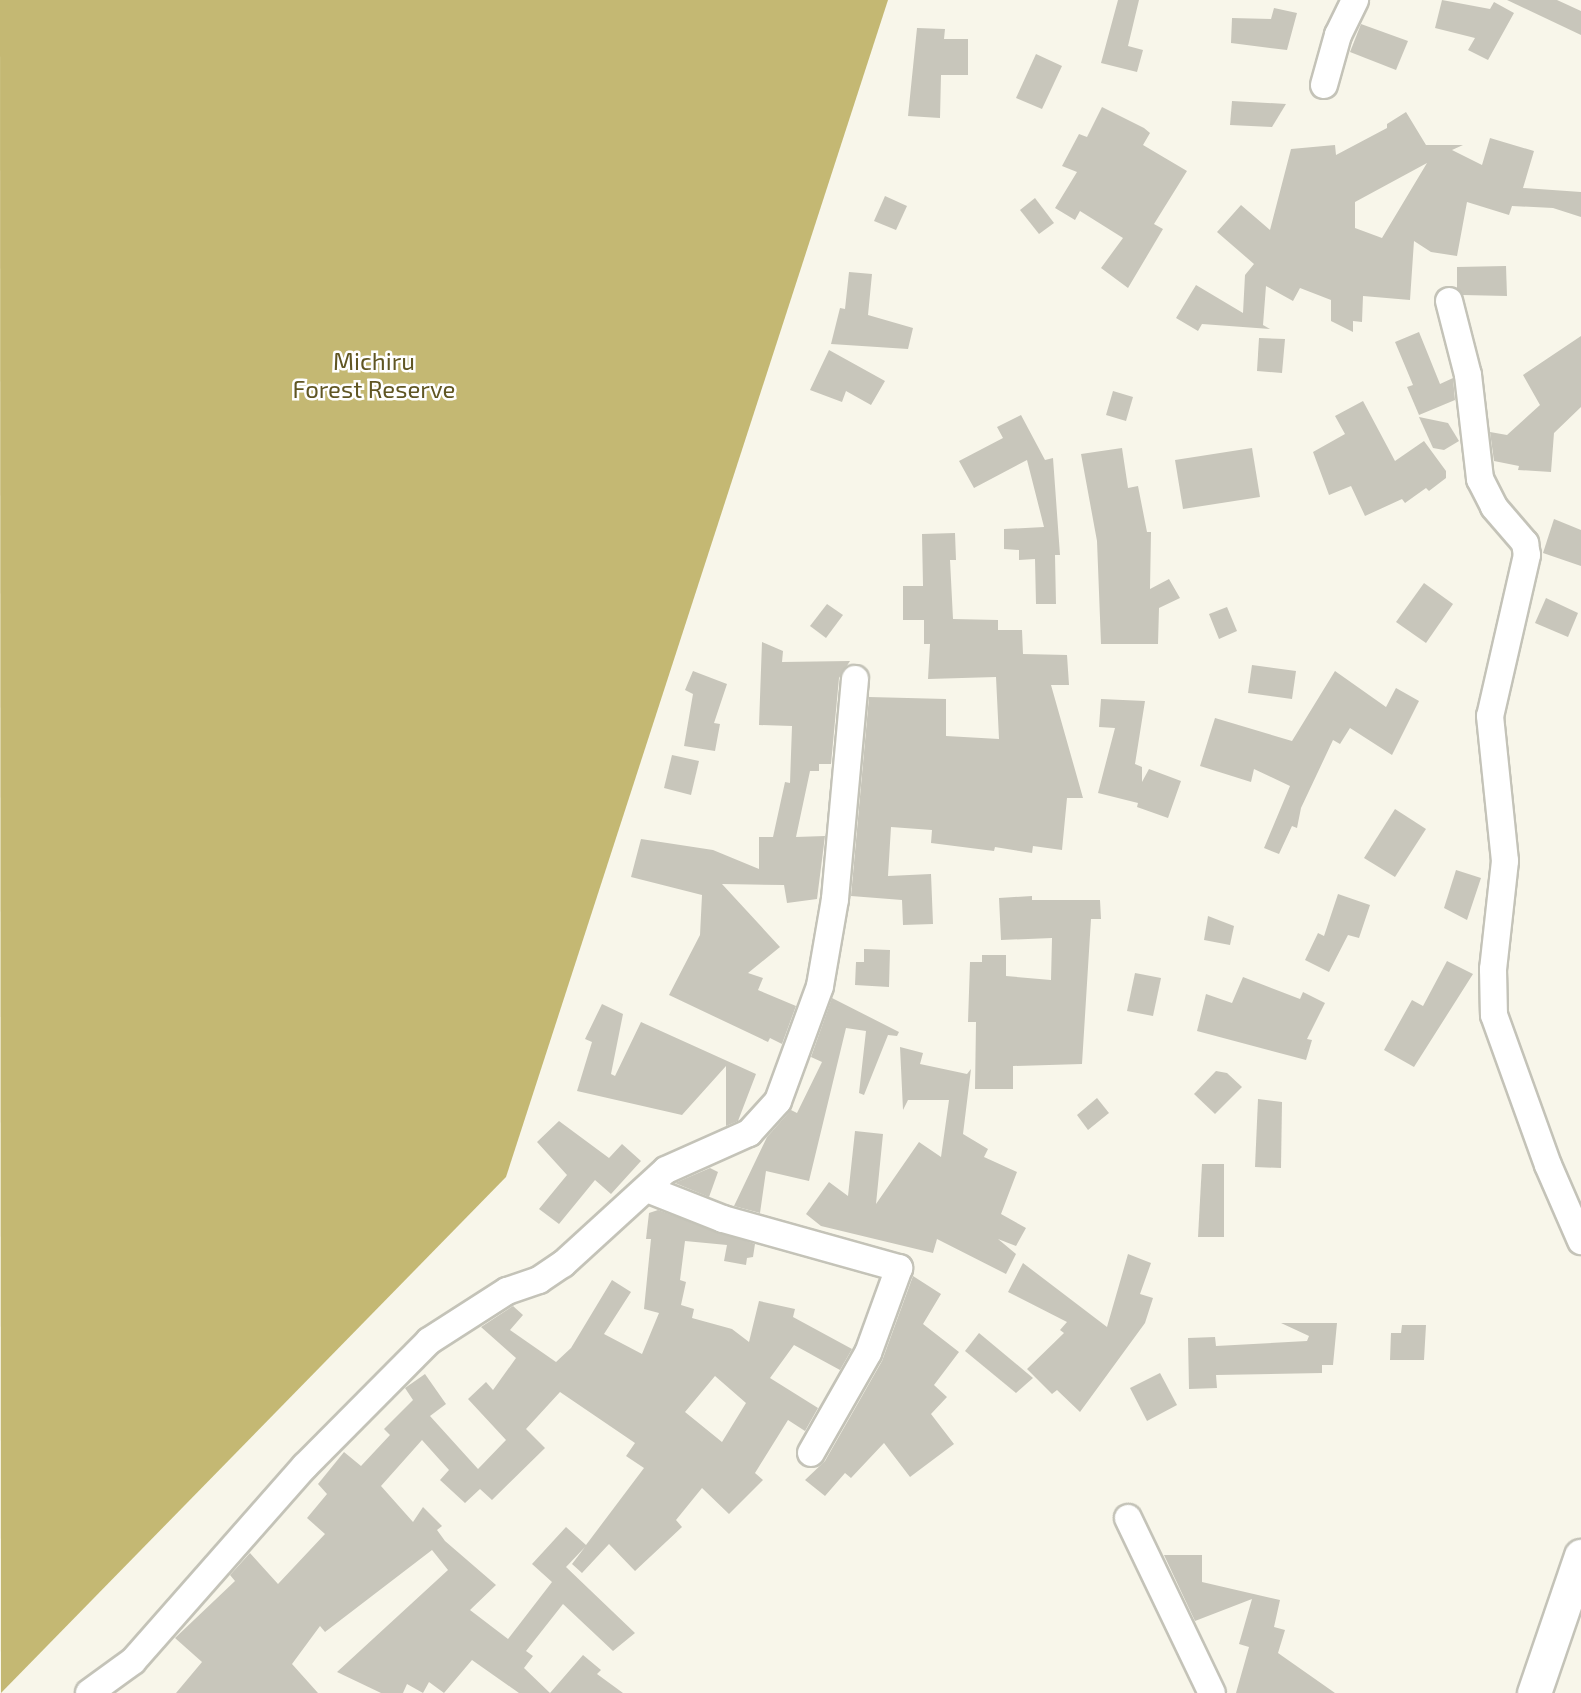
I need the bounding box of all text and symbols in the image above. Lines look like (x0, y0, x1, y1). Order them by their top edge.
park label: Michiru Forest Reserve (293, 347, 455, 403)

